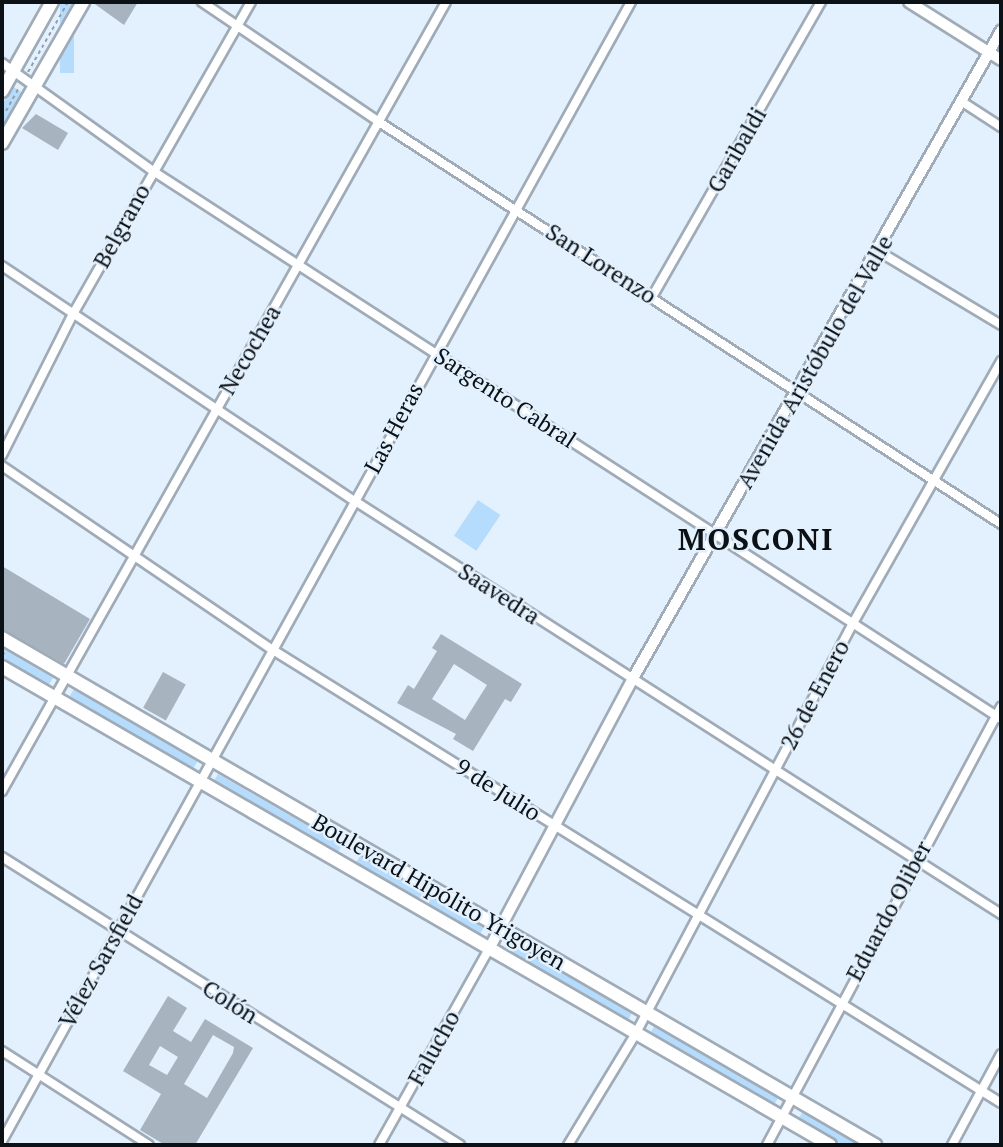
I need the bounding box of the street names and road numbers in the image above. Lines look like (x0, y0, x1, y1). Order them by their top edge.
street label: Garibaldi (702, 102, 772, 198)
street label: Belgrano (88, 179, 156, 273)
street label: San Lorenzo (541, 218, 661, 310)
street label: Avenida Aristóbulo del Valle (731, 230, 899, 494)
street label: Necochea (213, 300, 287, 400)
street label: Sargento Cabral (429, 342, 581, 454)
street label: Las Heras (359, 378, 429, 478)
street label: Saavedra (453, 557, 545, 631)
street label: 26 de Enero (775, 635, 855, 755)
street label: 9 de Julio (450, 753, 546, 827)
street label: Boulevard Hipólito Yrigoyen (307, 808, 571, 976)
street label: Eduardo Oliber (841, 836, 937, 986)
street label: Vélez Sarsfield (53, 890, 149, 1032)
street label: Colón (197, 974, 263, 1030)
street label: Falucho (402, 1006, 466, 1090)

